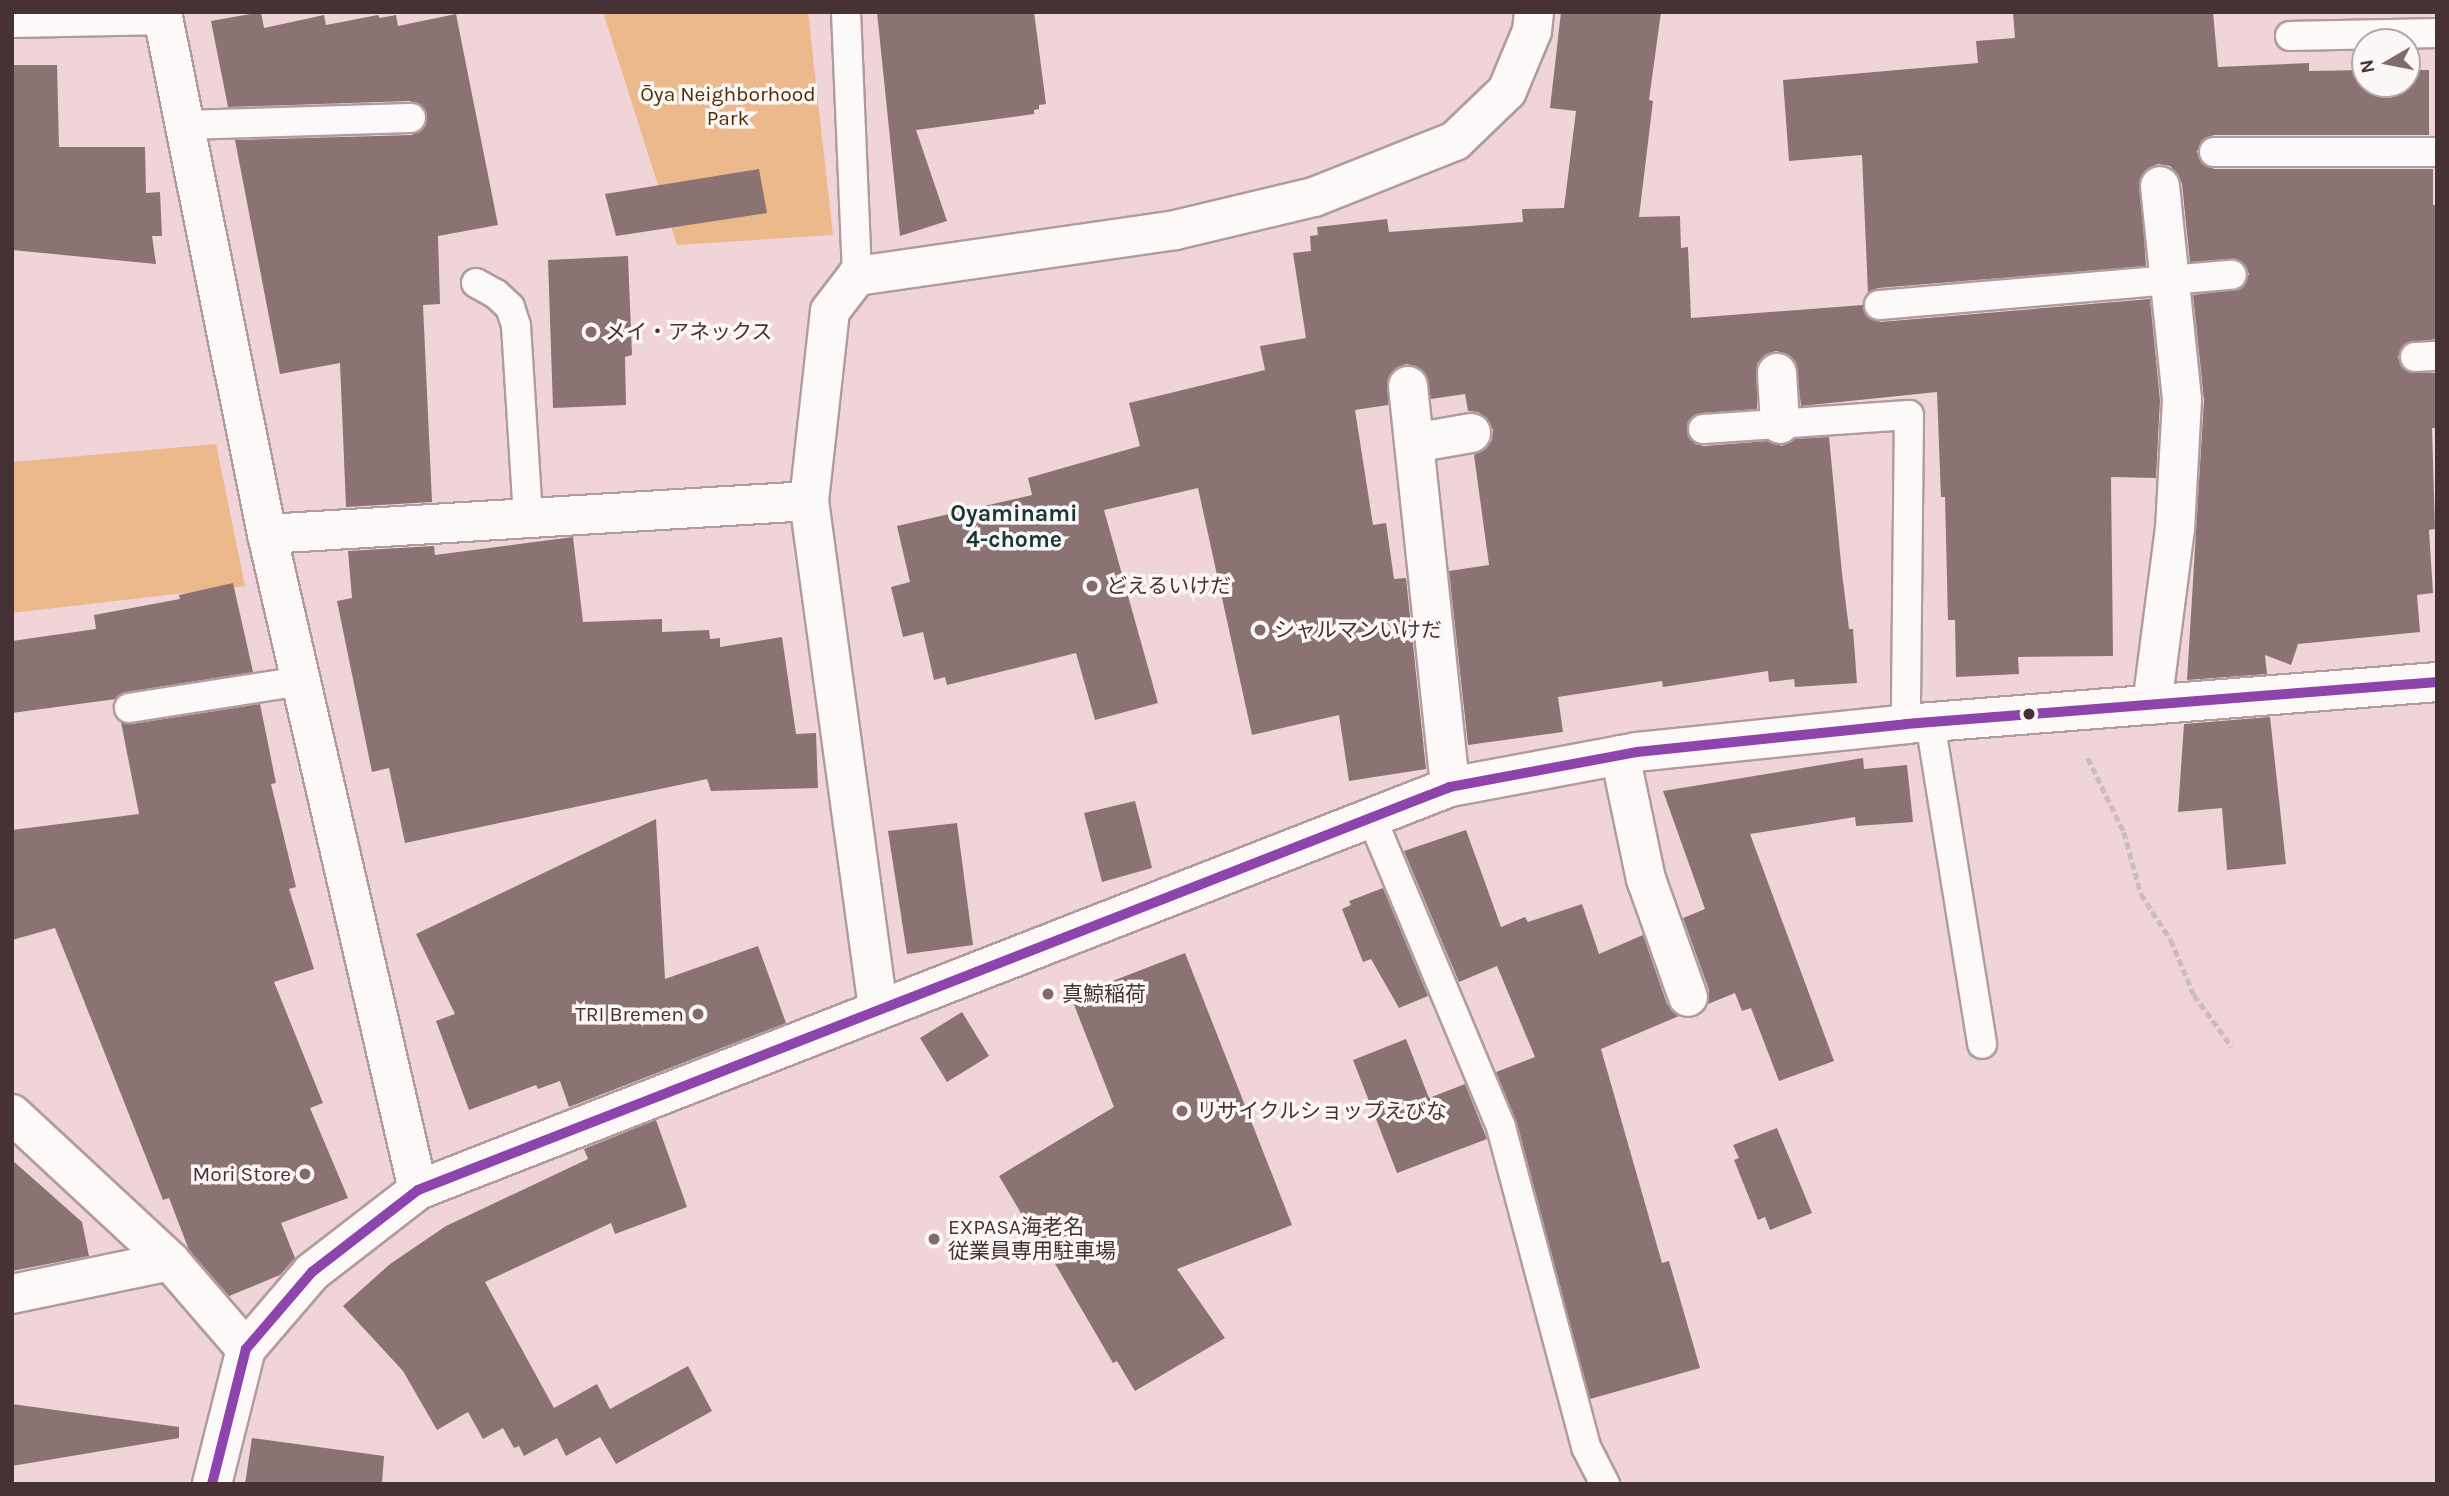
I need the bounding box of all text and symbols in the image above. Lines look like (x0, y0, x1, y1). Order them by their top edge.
north arrow (2351, 28, 2421, 98)
text: N (2355, 58, 2379, 75)
park label: Ōya Neighborhood Park (640, 81, 816, 131)
place label: メイ・アネックス (605, 319, 773, 345)
marker: メイ・アネックス (583, 324, 599, 340)
district label: Oyaminami 4-chome (950, 500, 1078, 554)
place label: どえるいけだ (1106, 573, 1232, 599)
marker: どえるいけだ (1084, 578, 1100, 594)
place label: シャルマンいけだ (1274, 617, 1442, 643)
marker: シャルマンいけだ (1252, 622, 1268, 638)
unlabelled marker (2022, 707, 2036, 721)
place label: 真鯨稲荷 (1062, 981, 1146, 1007)
marker: 真鯨稲荷 (1040, 986, 1056, 1002)
place label: TRI Bremen (575, 1001, 684, 1027)
marker: TRI Bremen (690, 1006, 706, 1022)
place label: リサイクルショップえびな (1196, 1098, 1448, 1124)
marker: リサイクルショップえびな (1174, 1103, 1190, 1119)
place label: Mori Store (192, 1161, 291, 1187)
marker: Mori Store (297, 1166, 313, 1182)
place label: EXPASA海老名 従業員専用駐車場 (948, 1214, 1116, 1264)
marker: EXPASA海老名 従業員専用駐車場 (926, 1231, 942, 1247)

